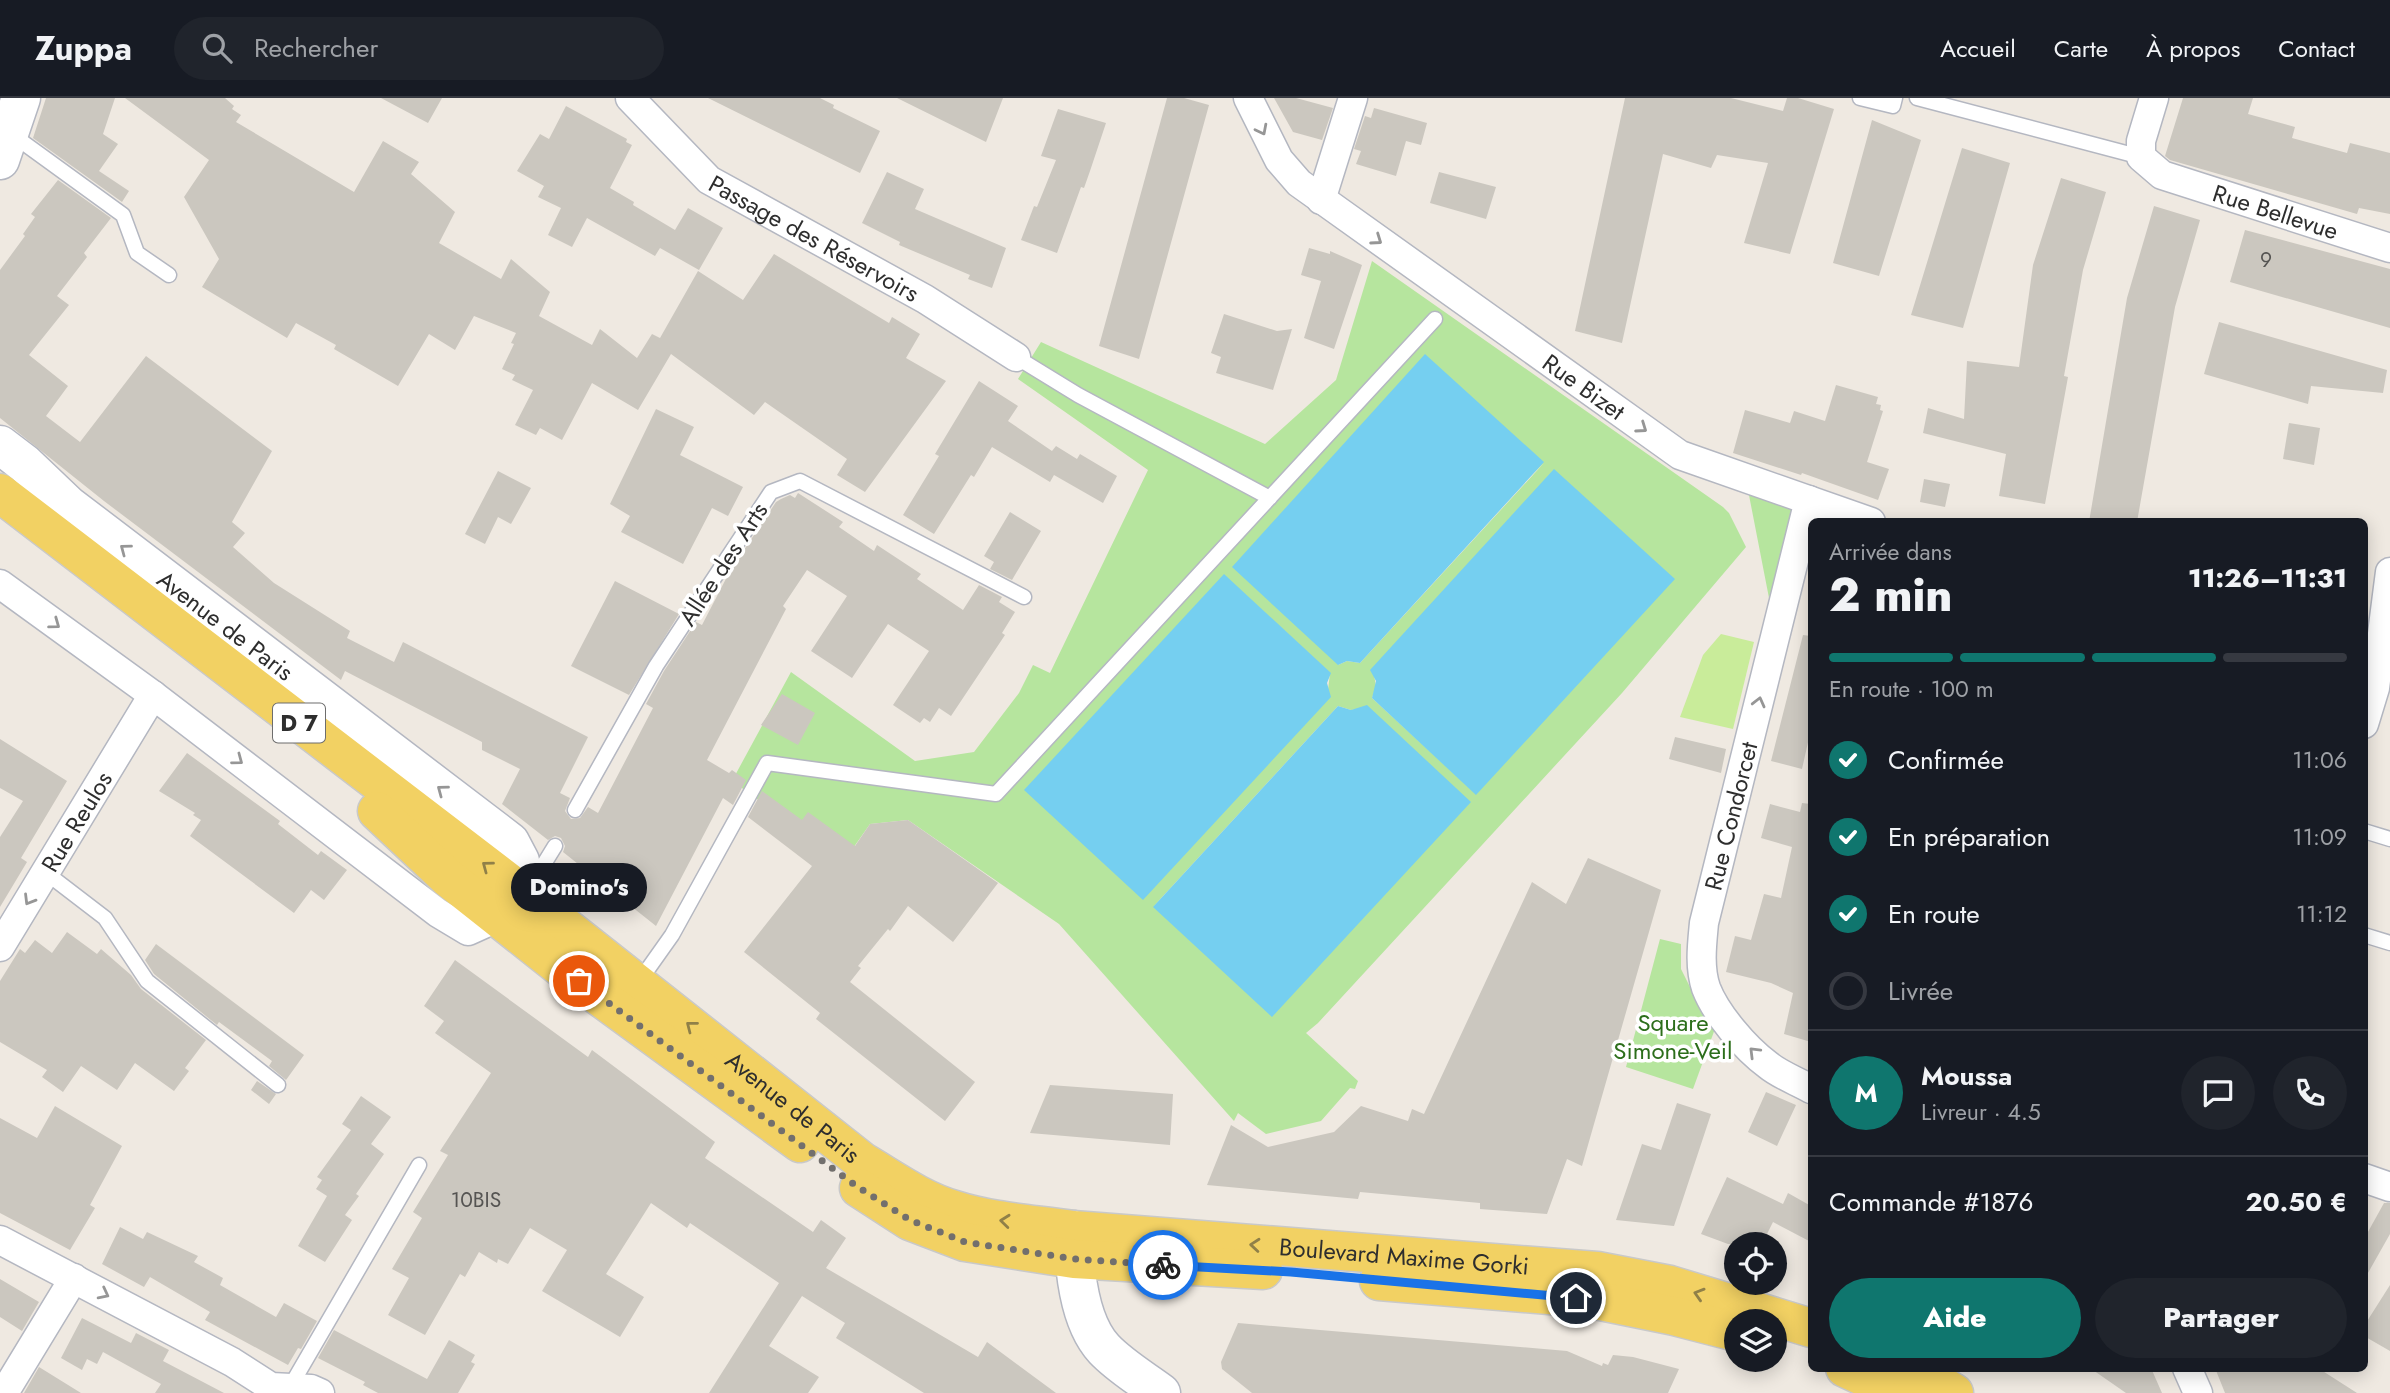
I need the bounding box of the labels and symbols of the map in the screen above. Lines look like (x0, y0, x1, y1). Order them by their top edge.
one-way arrow (1254, 122, 1268, 135)
street label: Passage des Réservoirs (703, 166, 926, 310)
street label: Rue Bellevue (2208, 175, 2343, 248)
one-way arrow (1369, 232, 1382, 244)
house number: 9 (2260, 245, 2272, 275)
street label: Rue Bizet (1536, 345, 1633, 428)
one-way arrow (1634, 420, 1647, 432)
street label: Allée des Arts (670, 495, 776, 633)
one-way arrow (120, 544, 133, 557)
street label: Avenue de Paris (150, 562, 301, 689)
one-way arrow (47, 616, 60, 628)
one-way arrow (1751, 696, 1765, 708)
road number: D 7 (273, 704, 325, 743)
street label: Rue Condorcet (1696, 738, 1766, 894)
one-way arrow (230, 751, 243, 764)
street label: Rue Reulos (32, 764, 120, 878)
one-way arrow (437, 786, 450, 799)
one-way arrow (482, 862, 494, 874)
callout: Domino's (511, 862, 647, 911)
one-way arrow (24, 893, 37, 906)
pin (549, 951, 609, 1011)
park label: Square Simone-Veil (1613, 1005, 1733, 1068)
one-way arrow (686, 1022, 699, 1035)
street label: Avenue de Paris (718, 1042, 868, 1171)
one-way arrow (1750, 1047, 1763, 1060)
house number: 10BIS (451, 1185, 501, 1215)
one-way arrow (999, 1214, 1010, 1229)
street label: Boulevard Maxime Gorki (1278, 1229, 1530, 1283)
courier (1128, 1230, 1198, 1300)
one-way arrow (1249, 1238, 1260, 1253)
pin (1546, 1268, 1606, 1328)
one-way arrow (97, 1285, 109, 1299)
one-way arrow (1693, 1288, 1706, 1302)

